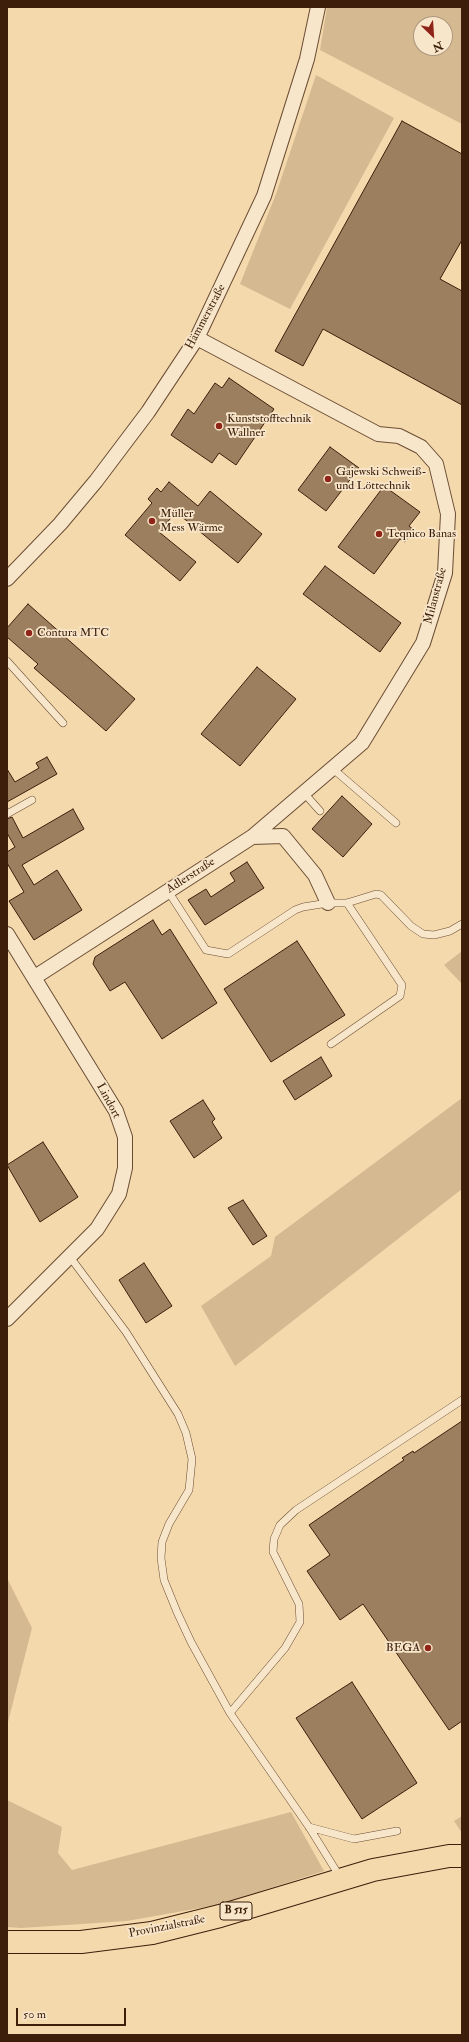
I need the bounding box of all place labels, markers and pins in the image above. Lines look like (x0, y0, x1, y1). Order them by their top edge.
place label: Kunststofftechnik Wallner (227, 412, 311, 440)
marker: Kunststofftechnik Wallner (214, 421, 224, 431)
place label: Gajewski Schweiß- und Löttechnik (336, 465, 427, 493)
marker: Gajewski Schweiß- und Löttechnik (323, 474, 333, 484)
place label: Müller Mess Wärme (160, 507, 223, 535)
marker: Müller Mess Wärme (147, 516, 157, 526)
place label: Teqnico Banas (387, 527, 456, 541)
marker: Teqnico Banas (374, 529, 384, 539)
place label: Contura MTC (37, 626, 109, 640)
marker: Contura MTC (24, 628, 34, 638)
place label: BEGA (386, 1641, 420, 1655)
marker: BEGA (423, 1643, 433, 1653)

